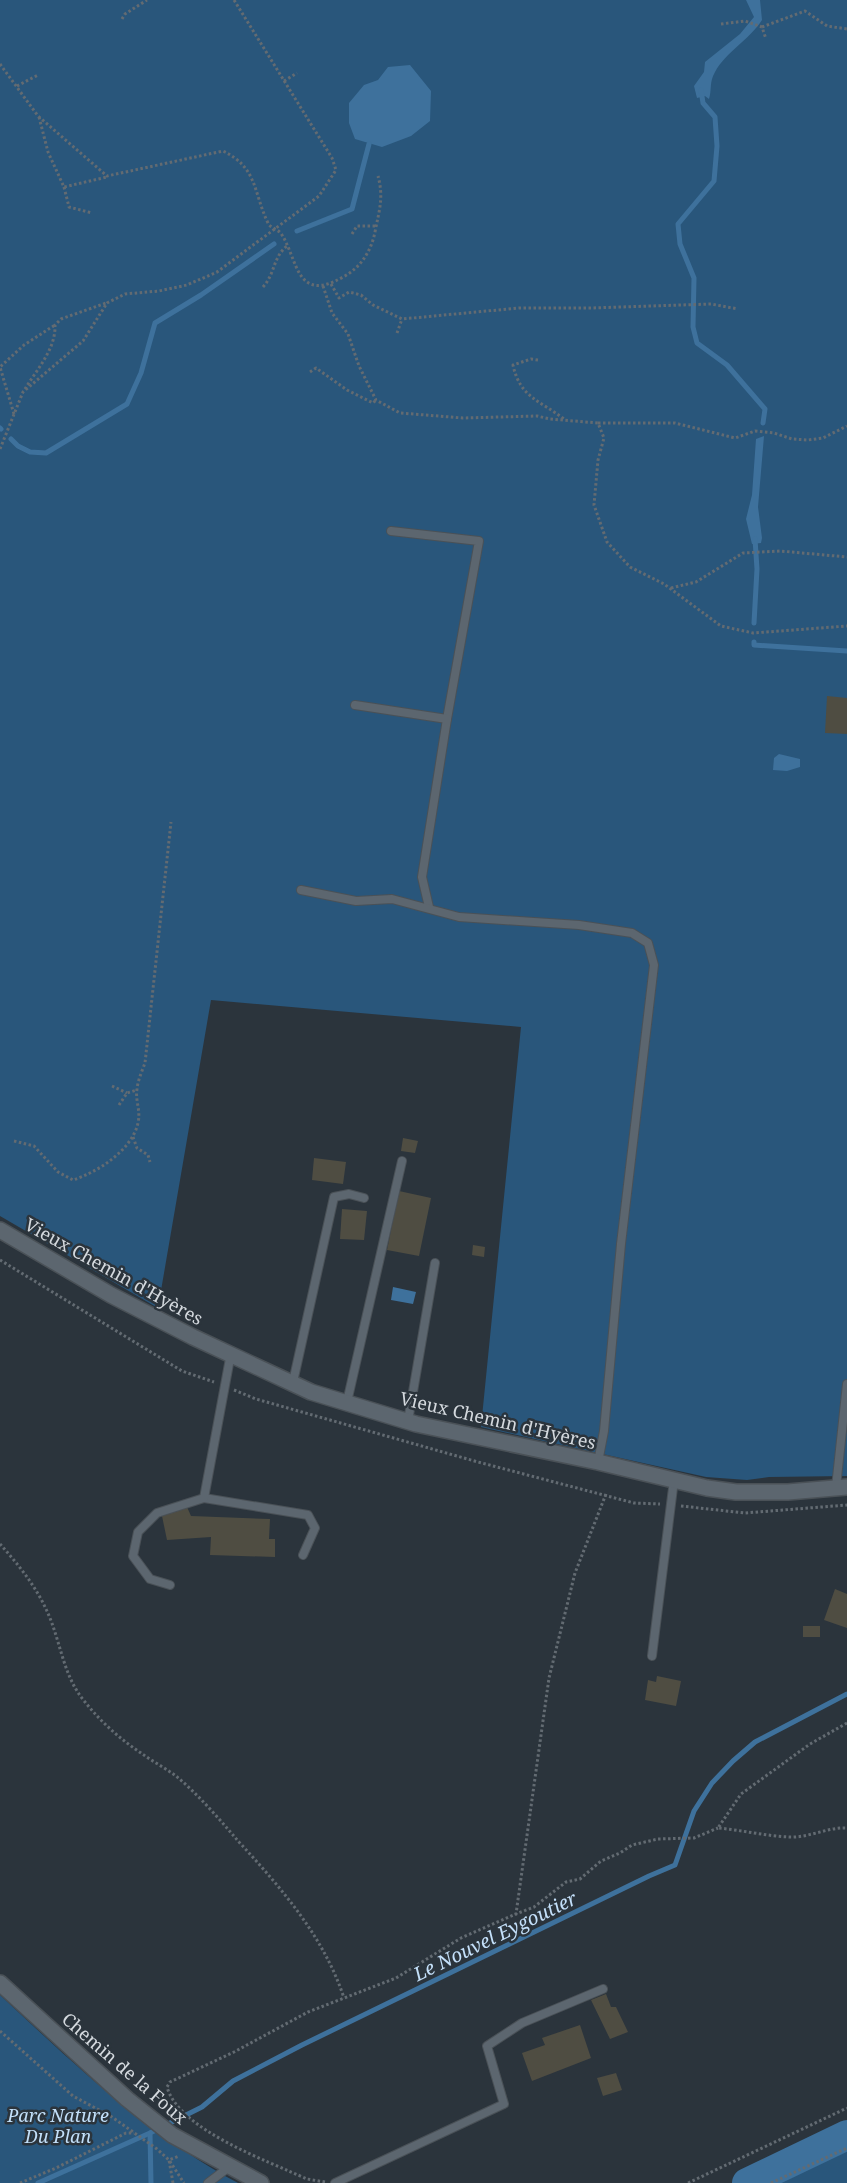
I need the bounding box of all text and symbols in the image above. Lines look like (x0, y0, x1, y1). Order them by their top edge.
street label: Vieux Chemin d'Hyères (20, 1212, 208, 1330)
street label: Vieux Chemin d'Hyères (398, 1386, 598, 1454)
water label: Le Nouvel Eygoutier (408, 1885, 581, 1987)
street label: Chemin de la Foux (57, 2007, 193, 2130)
park label: Parc Nature Du Plan (6, 2103, 109, 2148)

